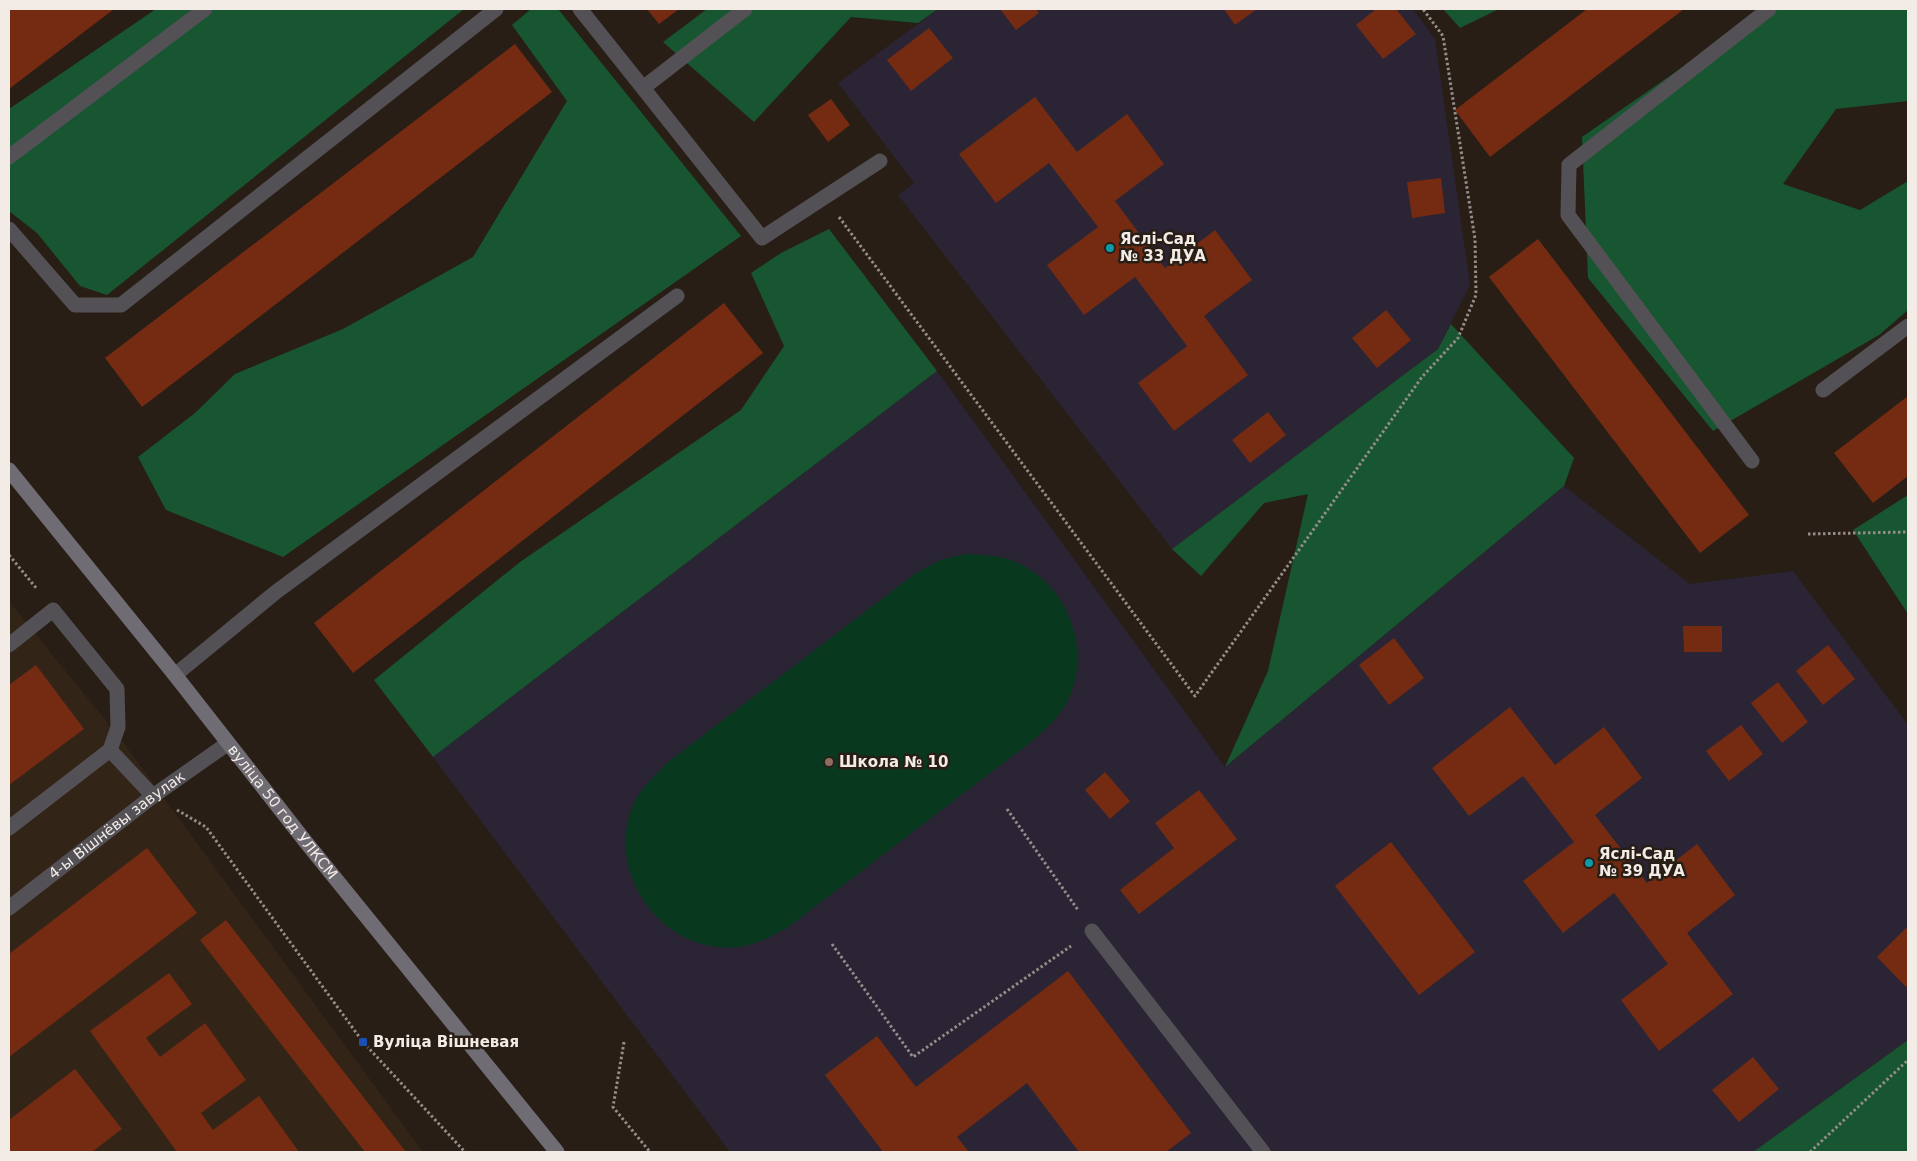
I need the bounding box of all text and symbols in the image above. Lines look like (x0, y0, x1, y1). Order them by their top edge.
place label: Яслі-Сад № 33 ДУА (1120, 230, 1206, 265)
marker: Яслі-Сад № 33 ДУА (1104, 242, 1116, 254)
street label: вуліца 50 год УЛКСМ (224, 741, 341, 883)
place label: Школа № 10 (839, 753, 949, 771)
marker: Школа № 10 (823, 756, 835, 768)
street label: 4-ы Вішнёвы завулак (45, 767, 189, 883)
place label: Яслі-Сад № 39 ДУА (1599, 845, 1685, 880)
marker: Яслі-Сад № 39 ДУА (1583, 857, 1595, 869)
place label: Вуліца Вішневая (373, 1033, 519, 1051)
marker: Вуліца Вішневая (357, 1036, 369, 1048)

